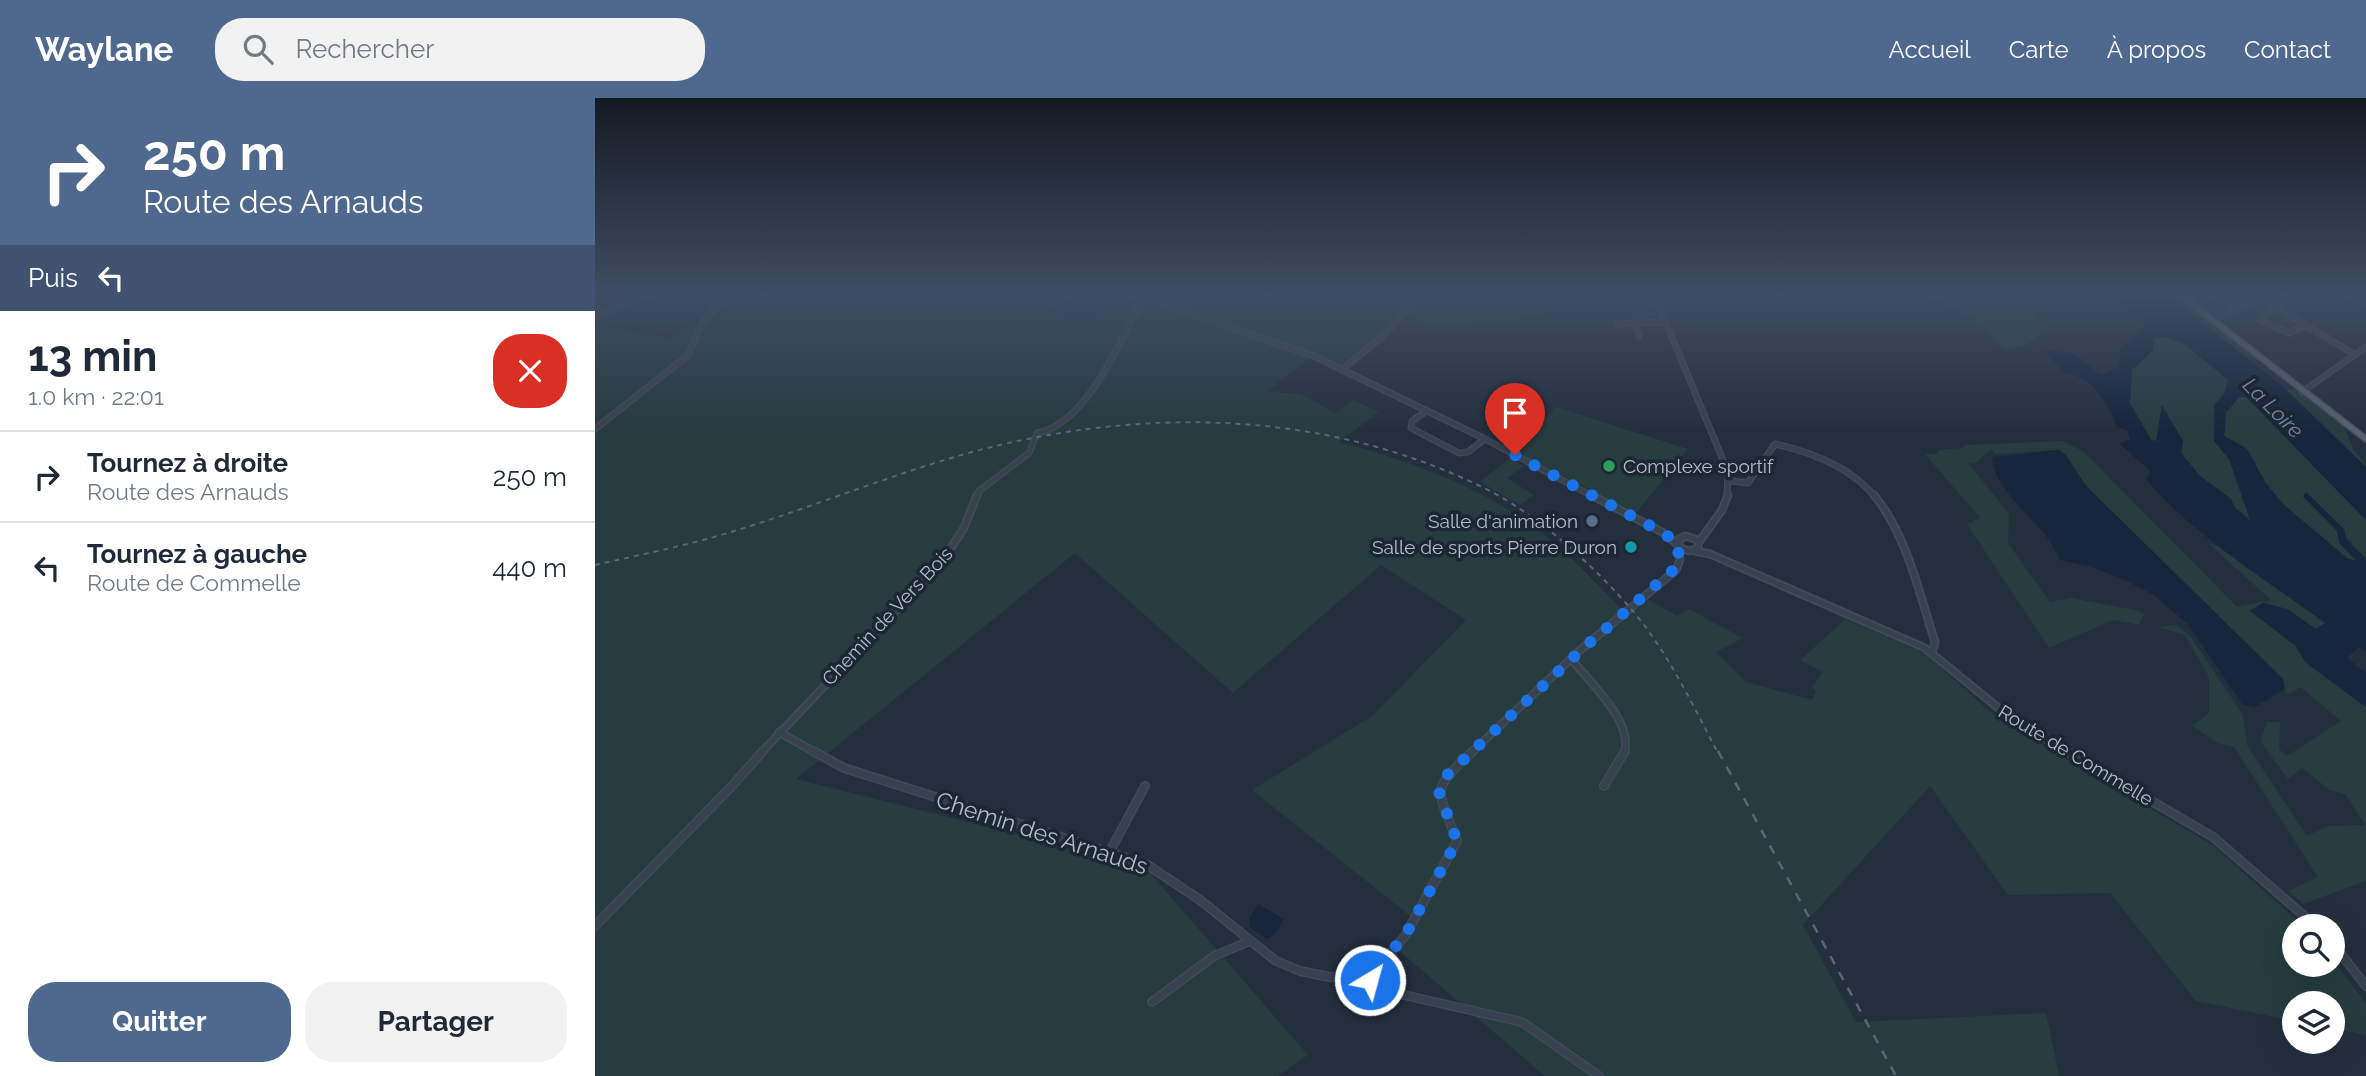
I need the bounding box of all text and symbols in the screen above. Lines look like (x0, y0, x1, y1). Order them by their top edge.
search box (215, 18, 705, 81)
text: Waylane (35, 30, 173, 69)
icon: search (239, 30, 277, 68)
text: Rechercher (295, 34, 434, 64)
text: Accueil (1889, 35, 1971, 64)
text: Carte (2009, 35, 2069, 64)
text: À propos (2107, 35, 2206, 64)
text: Contact (2244, 35, 2331, 64)
text: 250 m (143, 124, 285, 181)
icon: right (28, 126, 119, 217)
text: Route des Arnauds (143, 183, 423, 220)
icon: left (92, 259, 130, 297)
text: Puis (28, 263, 78, 293)
text: 13 min (28, 332, 157, 381)
button: close (493, 334, 567, 408)
water label: La Loire (2238, 372, 2309, 443)
text: 1.0 km · 22:01 (28, 383, 164, 410)
pin (1485, 383, 1545, 455)
icon: arrive (1496, 394, 1534, 432)
text: Tournez à droite (87, 448, 288, 478)
place label: Complexe sportif (1623, 455, 1774, 477)
icon: right (28, 458, 66, 496)
marker: Complexe sportif (1601, 458, 1617, 474)
text: 250 m (493, 462, 567, 492)
text: Route des Arnauds (87, 478, 289, 505)
place label: Salle d'animation (1428, 510, 1578, 532)
marker: Salle d'animation (1584, 513, 1600, 529)
place label: Salle de sports Pierre Duron (1372, 536, 1617, 558)
text: Tournez à gauche (87, 539, 307, 569)
marker: Salle de sports Pierre Duron (1623, 539, 1639, 555)
street label: Chemin de Vers Bois (817, 542, 957, 690)
icon: left (28, 549, 66, 587)
text: 440 m (492, 553, 567, 583)
text: Route de Commelle (87, 569, 301, 596)
street label: Route de Commelle (1995, 700, 2157, 810)
street label: Chemin des Arnauds (933, 786, 1151, 879)
map controls (2282, 914, 2345, 1054)
button: search (2282, 914, 2345, 977)
position arrow (1333, 943, 1407, 1017)
button: Quitter (28, 982, 291, 1062)
button: Partager (305, 982, 567, 1062)
button: layers (2282, 991, 2345, 1054)

